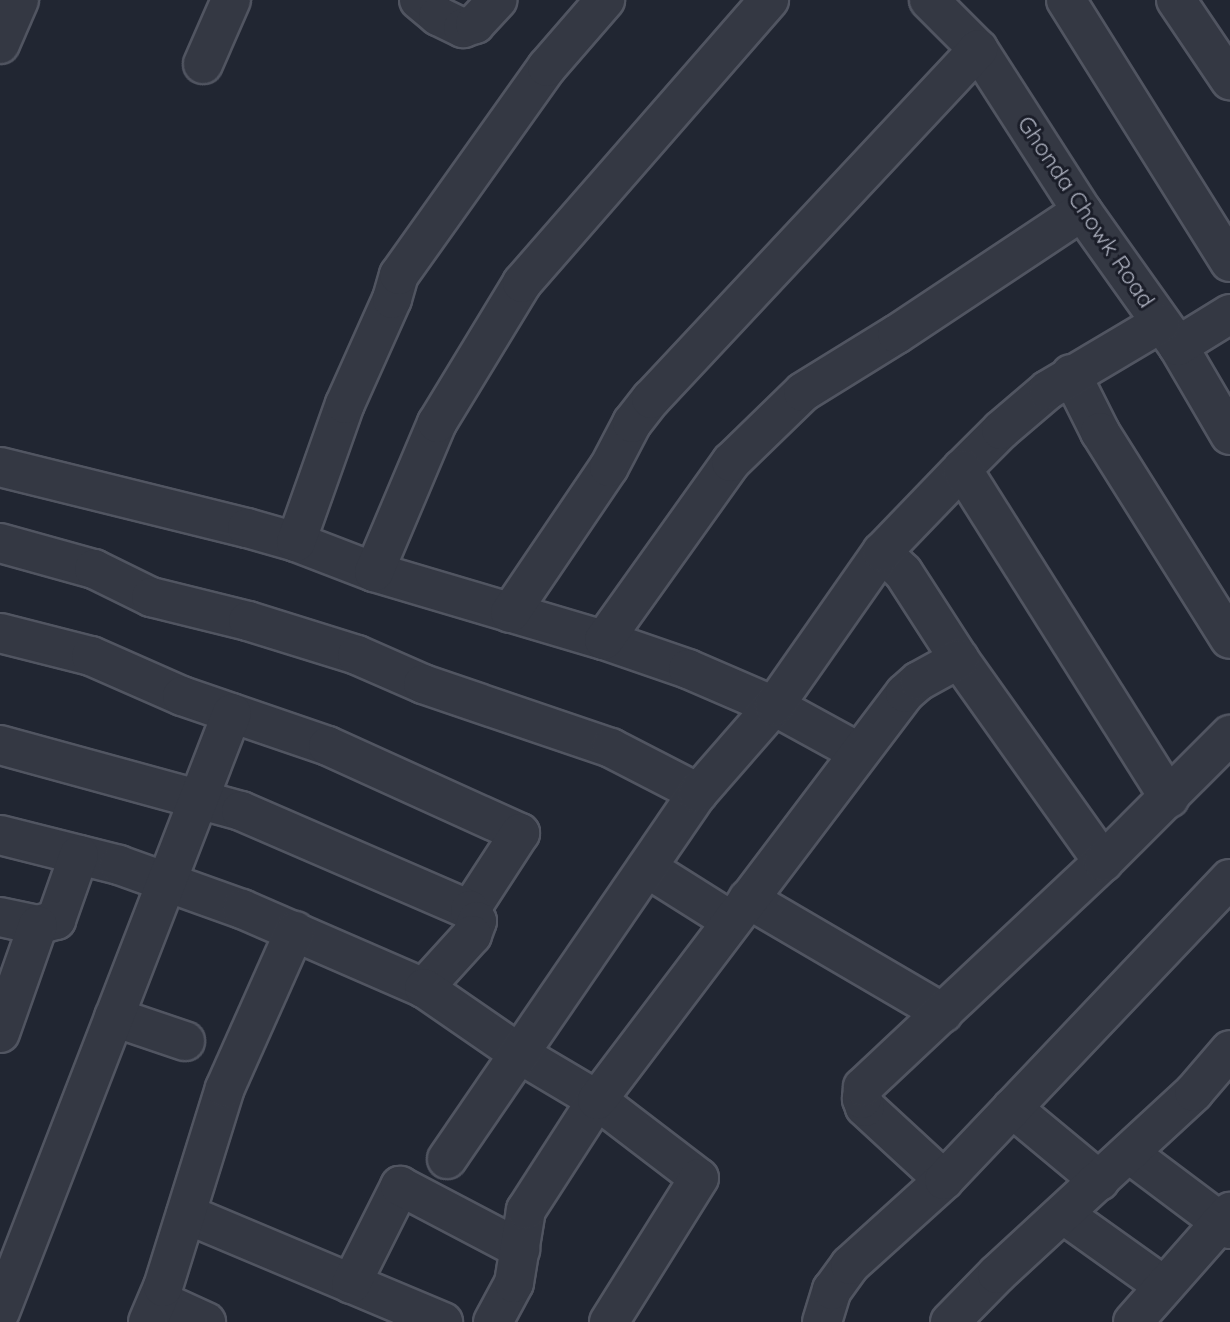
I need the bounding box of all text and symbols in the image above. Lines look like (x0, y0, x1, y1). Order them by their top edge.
street label: Ghonda Chowk Road (1012, 111, 1160, 313)

